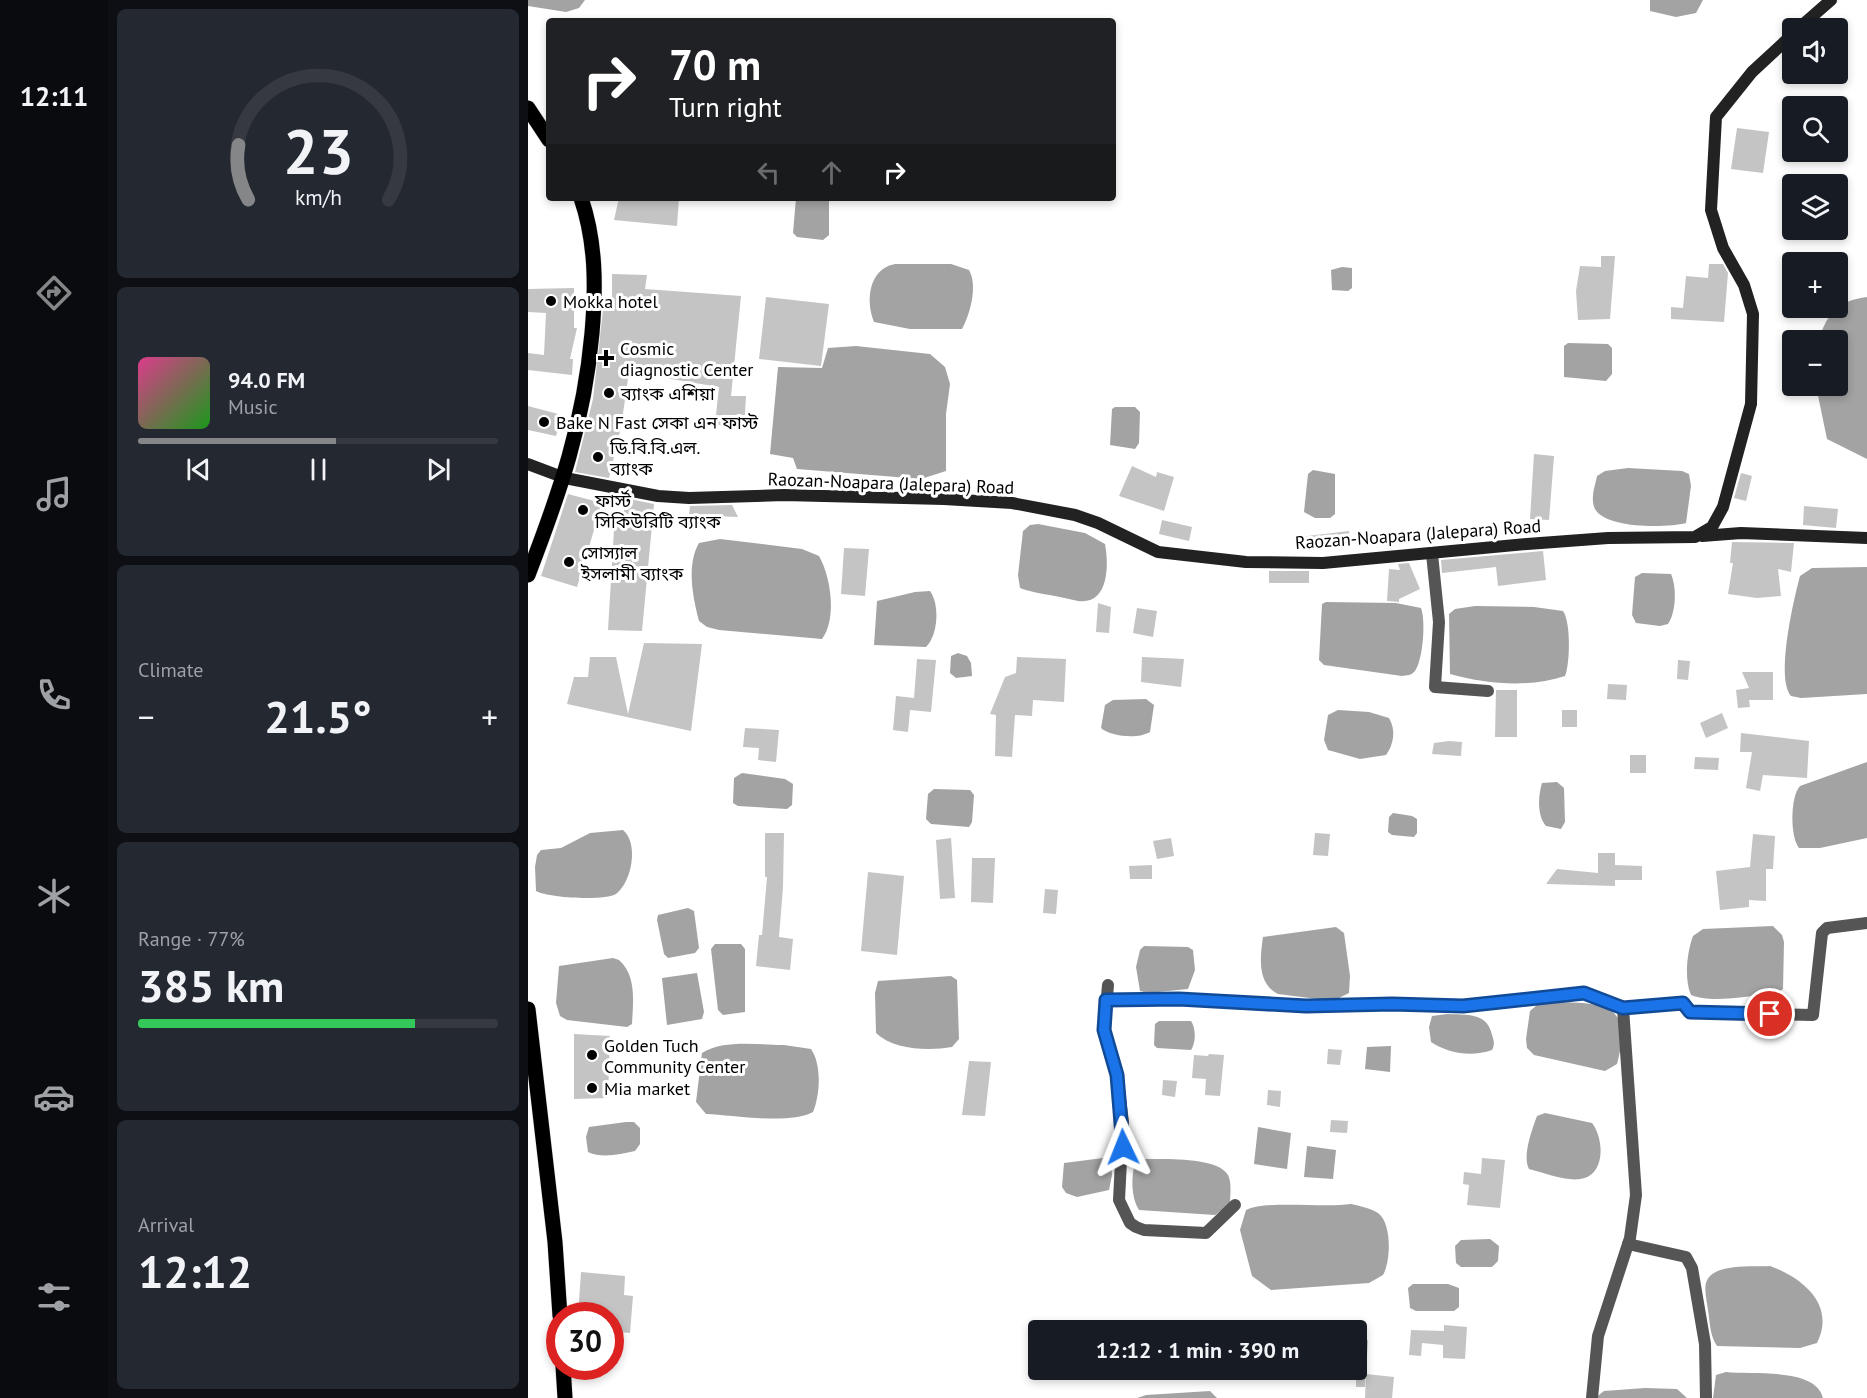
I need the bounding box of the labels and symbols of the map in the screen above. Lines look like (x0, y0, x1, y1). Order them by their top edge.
place label: Mokka hotel (563, 290, 658, 313)
marker: Mokka hotel (544, 294, 558, 308)
place label: Cosmic diagnostic Center (620, 337, 753, 381)
marker: Cosmic diagnostic Center (597, 349, 615, 367)
place label: ব্যাংক এশিয়া (620, 382, 715, 405)
marker: ব্যাংক এশিয়া (602, 386, 616, 400)
place label: Bake N Fast সেকা এন ফাস্ট (556, 411, 759, 434)
marker: Bake N Fast সেকা এন ফাস্ট (537, 415, 551, 429)
place label: ডি.বি.বি.এল. ব্যাংক (609, 436, 700, 480)
marker: ডি.বি.বি.এল. ব্যাংক (591, 450, 605, 464)
street label: Raozan-Noapara (Jalepara) Road (767, 467, 1015, 499)
place label: ফার্স্ট সিকিউরিটি ব্যাংক (594, 489, 721, 533)
marker: ফার্স্ট সিকিউরিটি ব্যাংক (576, 503, 590, 517)
street label: Raozan-Noapara (Jalepara) Road (1294, 514, 1542, 554)
place label: সোস্যাল ইসলামী ব্যাংক (580, 541, 684, 585)
marker: সোস্যাল ইসলামী ব্যাংক (562, 555, 576, 569)
pin (1744, 988, 1795, 1039)
place label: Golden Tuch Community Center (604, 1034, 745, 1078)
marker: Golden Tuch Community Center (585, 1048, 599, 1062)
place label: Mia market (604, 1077, 690, 1100)
marker: Mia market (585, 1081, 599, 1095)
position arrow (1091, 1115, 1155, 1179)
speed limit sign: 30 (546, 1302, 624, 1380)

